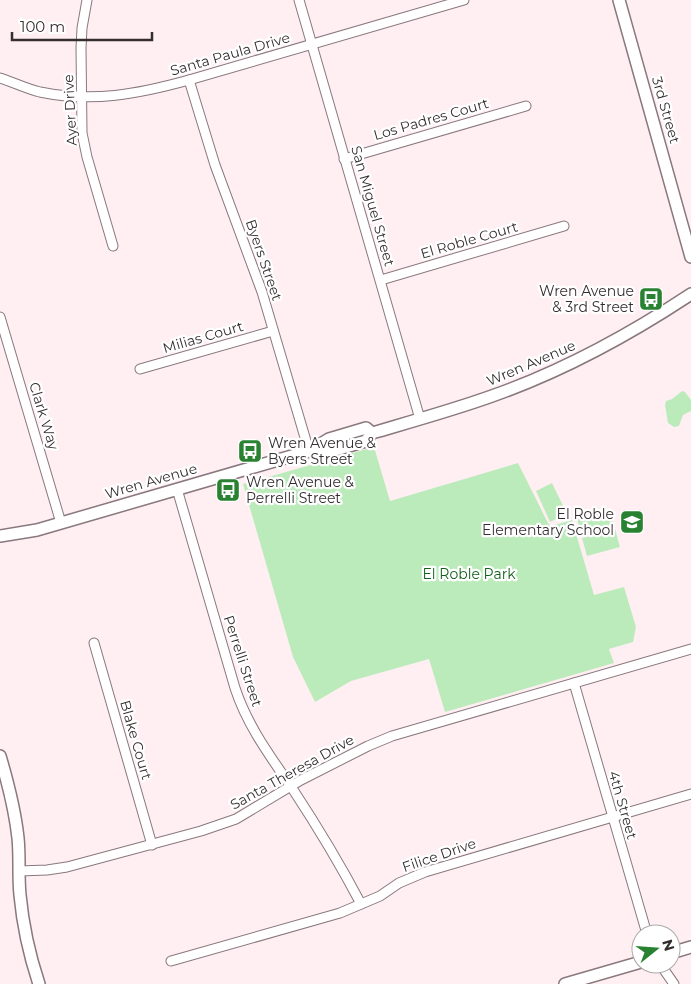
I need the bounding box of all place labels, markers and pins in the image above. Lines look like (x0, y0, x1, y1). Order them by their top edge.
place label: Wren Avenue & 3rd Street (539, 282, 634, 316)
bus stop icon: Wren Avenue & 3rd Street (638, 286, 664, 312)
place label: Wren Avenue & Byers Street (268, 434, 377, 468)
bus stop icon: Wren Avenue & Byers Street (237, 438, 263, 464)
place label: Wren Avenue & Perrelli Street (246, 473, 355, 507)
bus stop icon: Wren Avenue & Perrelli Street (215, 477, 241, 503)
place label: El Roble Elementary School (482, 505, 614, 539)
school or university icon: El Roble Elementary School (619, 509, 645, 535)

